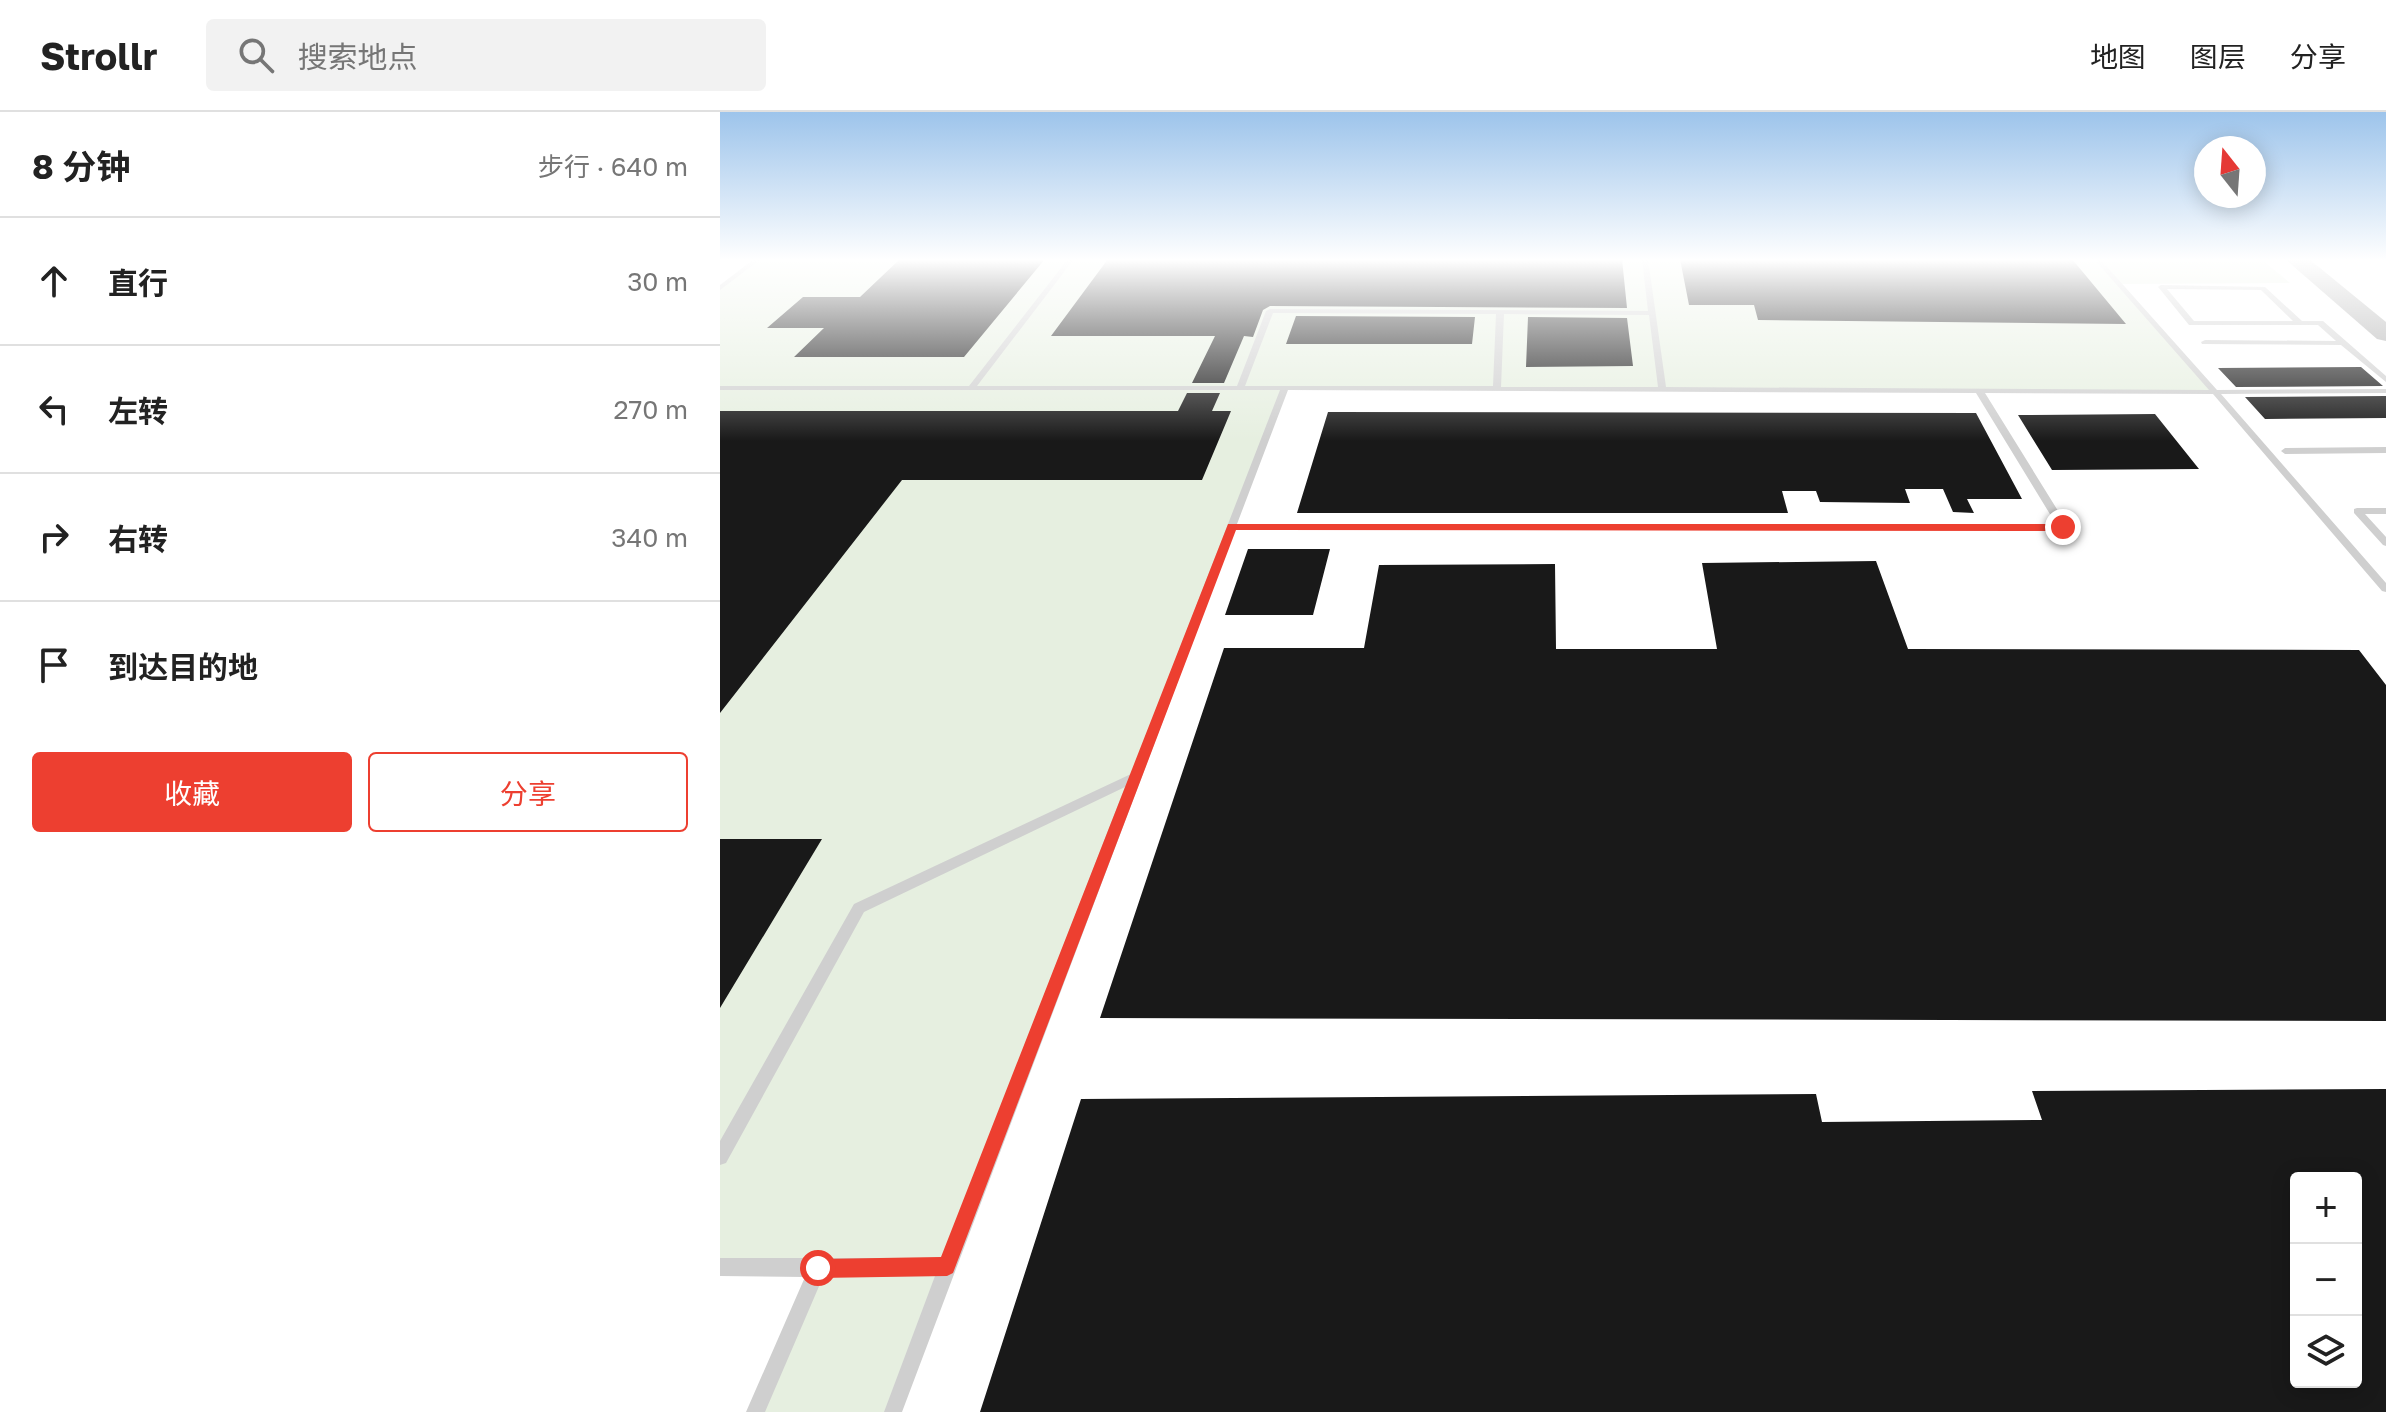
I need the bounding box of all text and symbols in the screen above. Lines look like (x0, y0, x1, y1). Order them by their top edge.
search box (206, 19, 766, 91)
text: Strollr (40, 33, 158, 78)
icon: search (234, 33, 278, 77)
text: 搜索地点 (298, 39, 418, 75)
text: 地图 (2090, 40, 2146, 73)
text: 图层 (2190, 40, 2246, 73)
text: 分享 (2290, 40, 2346, 73)
north arrow (2194, 136, 2266, 208)
text: 8 分钟 (32, 146, 130, 186)
text: 步行 · 640 m (538, 151, 688, 182)
icon: ahead (32, 259, 76, 303)
text: 直行 (108, 265, 168, 301)
text: 30 m (627, 266, 688, 297)
icon: left (32, 387, 76, 431)
text: 左转 (108, 393, 168, 429)
text: 270 m (614, 394, 688, 425)
route end (2045, 509, 2081, 545)
icon: right (32, 515, 76, 559)
text: 右转 (108, 521, 168, 557)
text: 340 m (611, 522, 688, 553)
icon: arrive (32, 643, 76, 687)
text: 到达目的地 (108, 649, 258, 685)
button: 收藏 (32, 752, 352, 832)
button: 分享 (368, 752, 688, 832)
map controls (2290, 1172, 2362, 1388)
button: + (2290, 1172, 2362, 1244)
button: − (2290, 1244, 2362, 1316)
route start (800, 1250, 836, 1286)
button: layers (2290, 1316, 2362, 1388)

